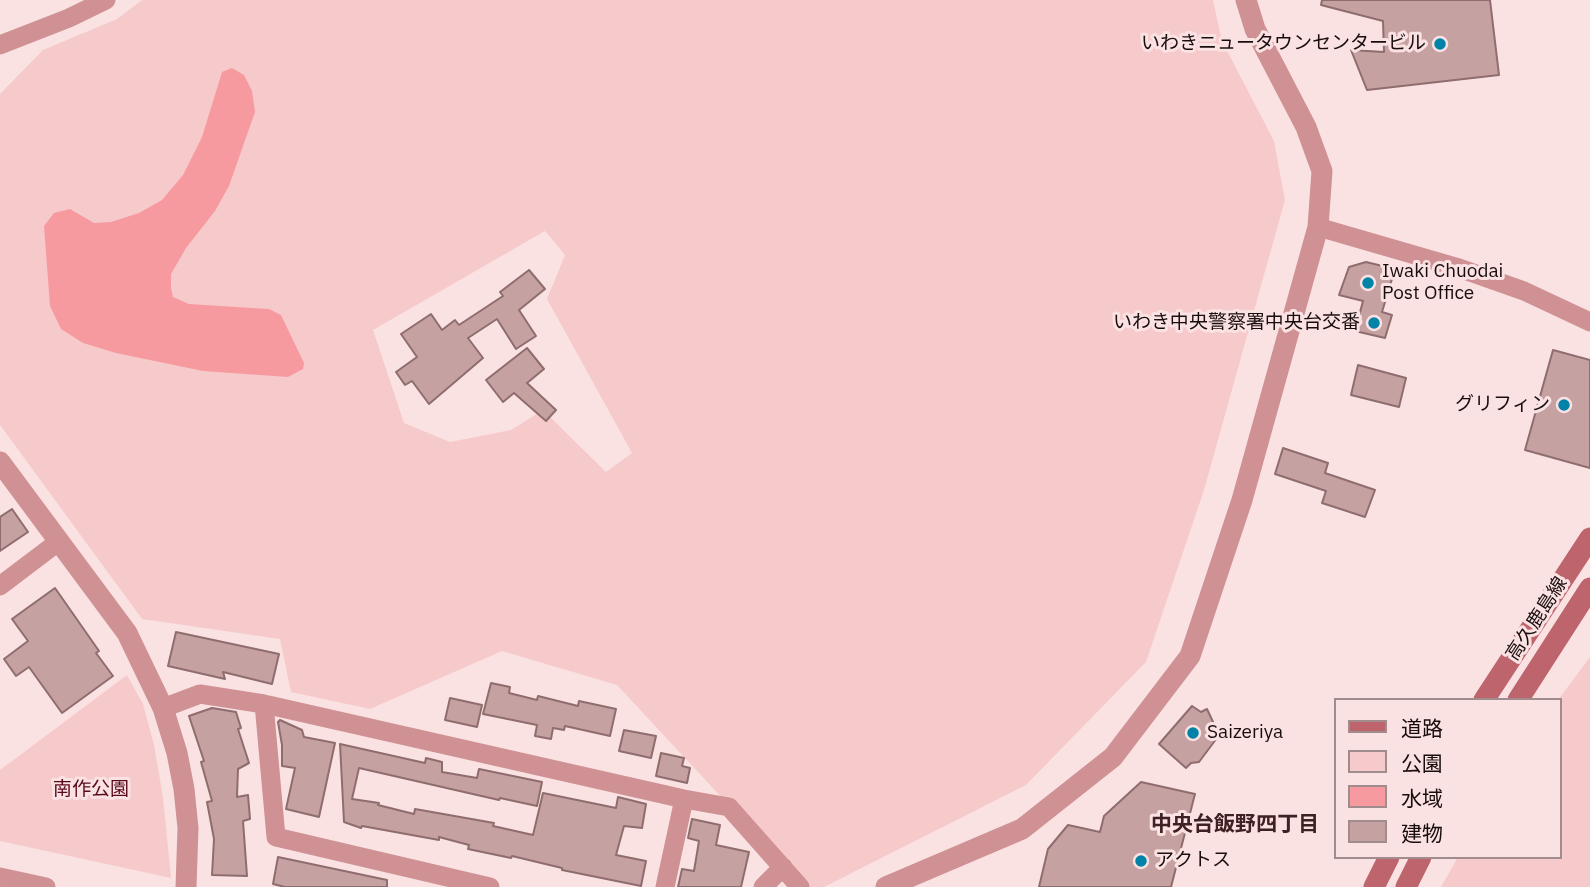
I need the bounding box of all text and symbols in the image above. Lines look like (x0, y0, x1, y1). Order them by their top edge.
place label: いわきニュータウンセンタービル (1141, 33, 1426, 55)
marker: いわきニュータウンセンタービル (1432, 36, 1448, 52)
place label: Iwaki Chuodai Post Office (1382, 261, 1503, 305)
marker: Iwaki Chuodai Post Office (1360, 275, 1376, 291)
place label: いわき中央警察署中央台交番 (1113, 312, 1360, 334)
marker: いわき中央警察署中央台交番 (1366, 315, 1382, 331)
place label: グリフィン (1455, 394, 1550, 416)
marker: グリフィン (1556, 397, 1572, 413)
street label: 高久鹿島線 (1502, 573, 1572, 665)
legend (1334, 698, 1562, 859)
text: 道路 (1401, 714, 1443, 742)
place label: Saizeriya (1207, 722, 1283, 744)
marker: Saizeriya (1185, 725, 1201, 741)
text: 公園 (1401, 749, 1443, 777)
park label: 南作公園 (53, 779, 129, 801)
text: 水域 (1401, 784, 1443, 812)
district label: 中央台飯野四丁目 (1151, 812, 1319, 838)
text: 建物 (1401, 819, 1443, 847)
place label: アクトス (1155, 850, 1231, 872)
marker: アクトス (1133, 853, 1149, 869)

